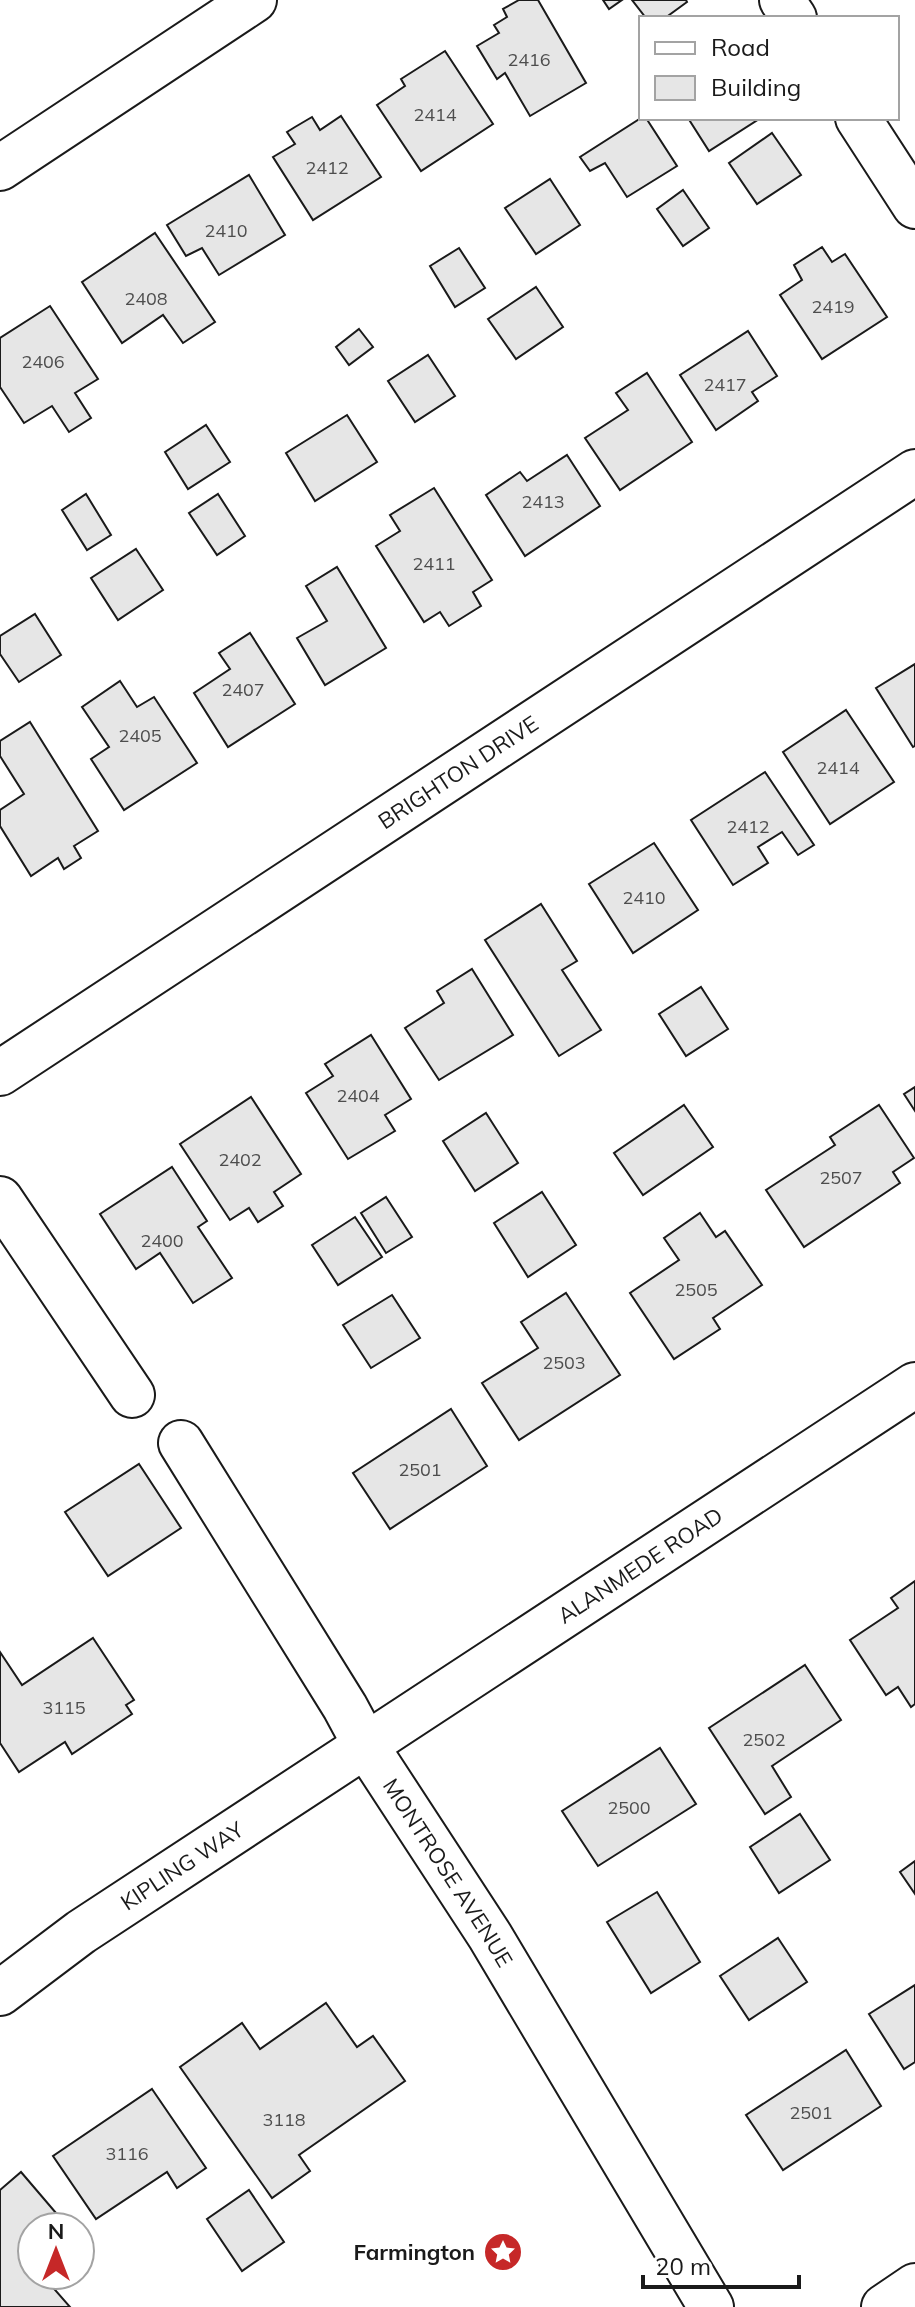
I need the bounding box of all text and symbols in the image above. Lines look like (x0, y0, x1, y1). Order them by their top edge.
legend (639, 16, 899, 120)
text: Road (711, 32, 770, 62)
house number: 2416 (507, 48, 551, 71)
text: Building (711, 72, 801, 102)
house number: 2414 (413, 103, 457, 126)
house number: 2412 (305, 156, 349, 179)
house number: 2410 (204, 219, 248, 242)
house number: 2408 (124, 287, 168, 310)
house number: 2419 (811, 295, 855, 318)
house number: 2406 (21, 350, 65, 373)
house number: 2417 (703, 373, 747, 396)
house number: 2413 (521, 490, 565, 513)
house number: 2411 (412, 552, 456, 575)
house number: 2407 (221, 678, 265, 701)
street label: BRIGHTON DRIVE (373, 709, 543, 835)
house number: 2405 (118, 724, 162, 747)
house number: 2414 (816, 756, 860, 779)
house number: 2412 (726, 815, 770, 838)
house number: 2410 (622, 886, 666, 909)
house number: 2404 (336, 1084, 380, 1107)
house number: 2402 (218, 1148, 262, 1171)
house number: 2507 (819, 1166, 863, 1189)
house number: 2400 (140, 1229, 184, 1252)
house number: 2505 (674, 1278, 718, 1301)
house number: 2503 (542, 1351, 586, 1374)
house number: 2501 (398, 1458, 442, 1481)
street label: ALANMEDE ROAD (552, 1501, 728, 1630)
house number: 3115 (42, 1696, 86, 1719)
house number: 2502 (742, 1728, 786, 1751)
street label: MONTROSE AVENUE (377, 1773, 519, 1972)
house number: 2500 (607, 1796, 651, 1819)
street label: KIPLING WAY (115, 1815, 249, 1916)
house number: 2501 (789, 2101, 833, 2124)
house number: 3118 (262, 2108, 306, 2131)
house number: 3116 (105, 2142, 149, 2165)
north arrow (16, 2211, 96, 2291)
text: N (48, 2217, 64, 2245)
place icon: Farmington (482, 2231, 524, 2273)
place label: Farmington (354, 2238, 475, 2266)
scale bar (643, 2239, 799, 2289)
text: 20 m (655, 2251, 711, 2281)

